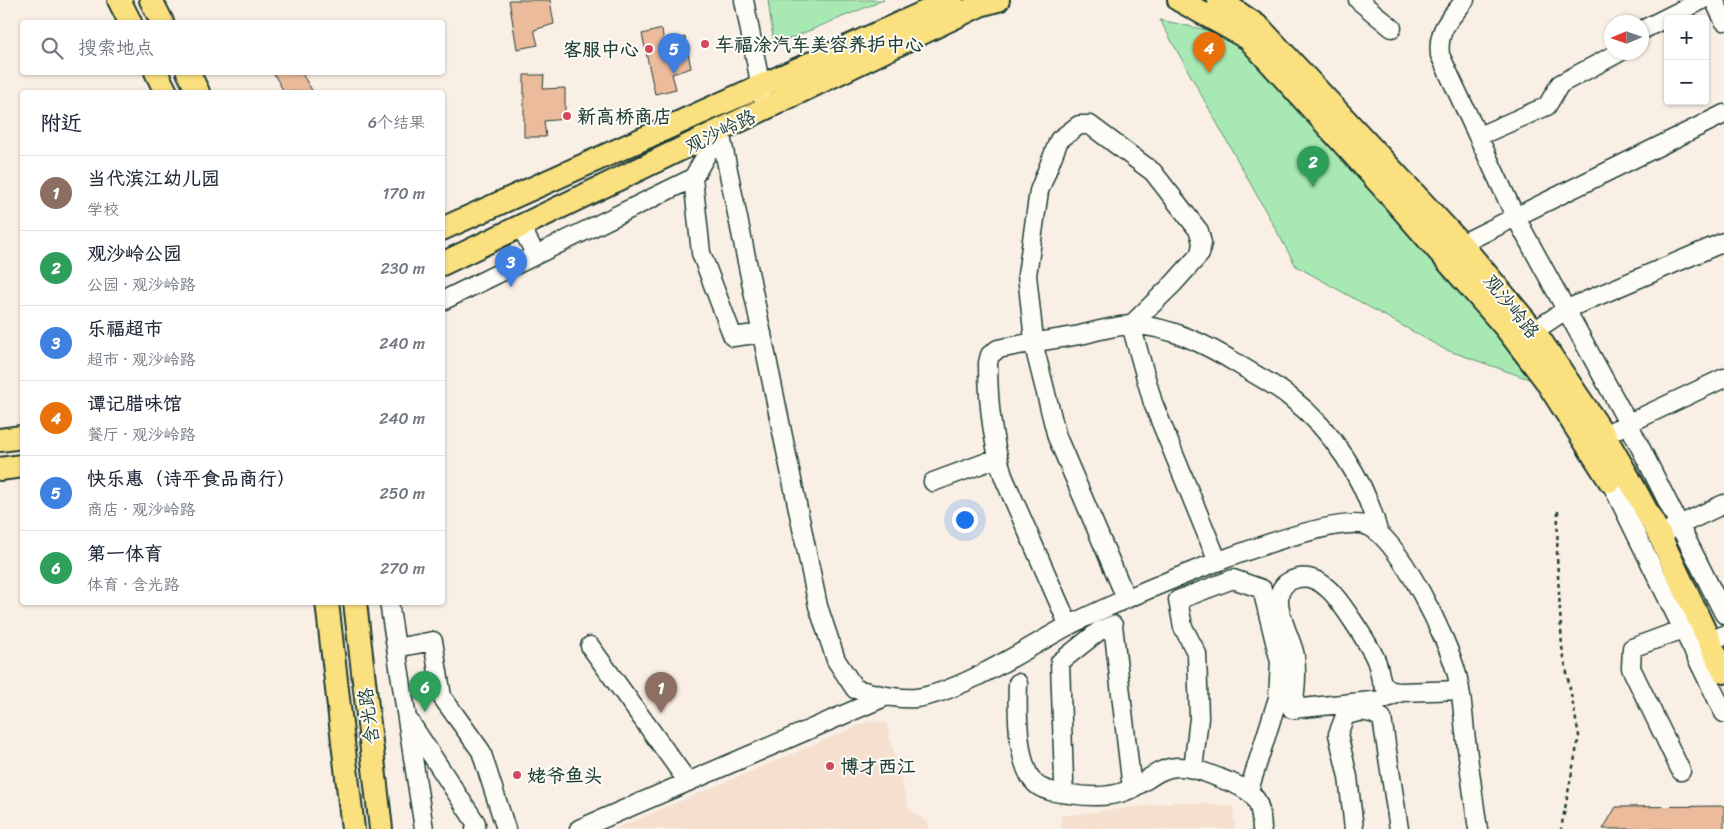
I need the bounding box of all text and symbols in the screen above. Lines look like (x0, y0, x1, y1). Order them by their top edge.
north arrow (1604, 15, 1649, 60)
map controls (1664, 15, 1709, 105)
button: + (1664, 15, 1709, 60)
search box (20, 20, 445, 75)
place label: 车福涂汽车美容养护中心 (715, 28, 924, 61)
text: 搜索地点 (78, 31, 154, 64)
pin: 4 (1193, 32, 1225, 73)
place label: 客服中心 (563, 33, 639, 66)
pin: 5 (658, 33, 690, 74)
icon: search (38, 34, 66, 62)
marker: 车福涂汽车美容养护中心 (699, 38, 711, 50)
marker: 客服中心 (643, 43, 655, 55)
button: − (1664, 60, 1709, 105)
place label: 新高桥商店 (577, 100, 672, 133)
street label: 观沙岭路 (679, 100, 762, 163)
text: 附近 (40, 104, 82, 142)
text: 6个结果 (368, 108, 425, 137)
marker: 新高桥商店 (561, 110, 573, 122)
pin: 2 (1297, 146, 1329, 187)
text: 当代滨江幼儿园 (87, 162, 220, 195)
text: 1 (53, 179, 59, 208)
text: 170 m (382, 179, 425, 208)
text: 学校 (87, 195, 119, 224)
text: 观沙岭公园 (87, 237, 182, 270)
pin: 3 (495, 246, 527, 287)
text: 2 (51, 254, 61, 283)
text: 230 m (380, 254, 425, 283)
street label: 观沙岭路 (1475, 266, 1548, 346)
text: 公园 · 观沙岭路 (87, 270, 196, 299)
text: 乐福超市 (87, 312, 163, 345)
text: 3 (52, 329, 60, 358)
text: 240 m (379, 329, 425, 358)
text: 超市 · 观沙岭路 (87, 345, 196, 374)
text: 谭记腊味馆 (87, 387, 182, 420)
text: 4 (51, 404, 61, 433)
text: 240 m (379, 404, 425, 433)
text: 餐厅 · 观沙岭路 (87, 420, 196, 449)
text: 快乐惠（诗平食品商行） (87, 462, 296, 495)
text: 5 (51, 479, 61, 508)
text: 250 m (379, 479, 425, 508)
text: 商店 · 观沙岭路 (87, 495, 196, 524)
your location (952, 507, 978, 533)
text: 第一体育 (87, 537, 163, 570)
text: 6 (51, 554, 61, 583)
text: 270 m (380, 554, 425, 583)
text: 体育 · 含光路 (87, 570, 180, 599)
pin: 6 (409, 671, 441, 712)
pin: 1 (645, 672, 677, 713)
street label: 含光路 (349, 686, 388, 746)
place label: 博才西江 (840, 750, 916, 783)
place label: 姥爷鱼头 (527, 759, 603, 792)
marker: 博才西江 (824, 760, 836, 772)
marker: 姥爷鱼头 (511, 769, 523, 781)

